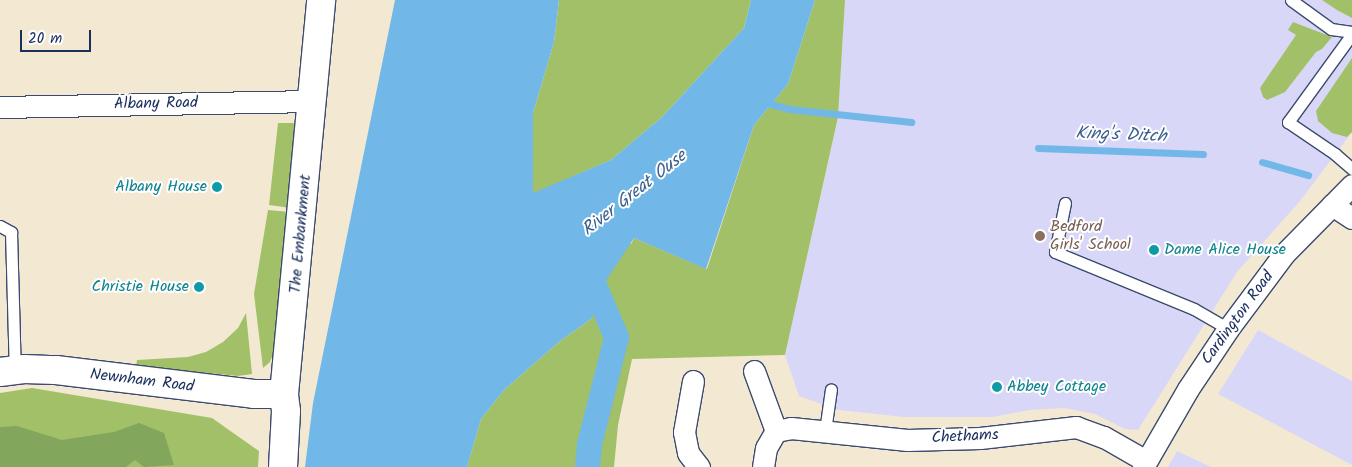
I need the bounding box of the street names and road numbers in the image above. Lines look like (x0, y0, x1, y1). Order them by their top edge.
street label: Albany Road (114, 94, 198, 114)
street label: The Embankment (286, 174, 316, 294)
street label: Cardington Road (1198, 268, 1278, 368)
street label: Newnham Road (89, 365, 195, 397)
street label: Chethams (931, 426, 999, 448)

